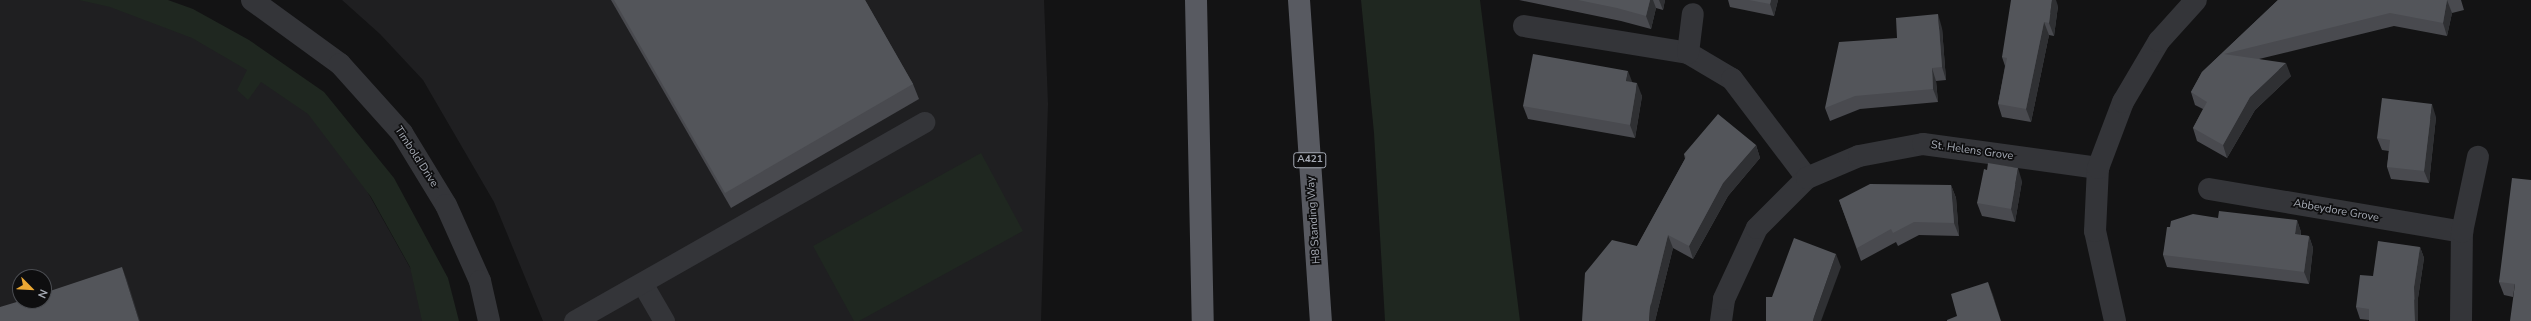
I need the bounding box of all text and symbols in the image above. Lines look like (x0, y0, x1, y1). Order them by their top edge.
street label: Timbold Drive (391, 124, 441, 190)
street label: St. Helens Grove (1930, 139, 2014, 163)
road number: A421 (1293, 152, 1327, 168)
street label: H8 Standing Way (1304, 176, 1324, 264)
street label: Abbeydore Grove (2292, 197, 2380, 225)
north arrow (12, 269, 52, 309)
text: N (34, 287, 51, 300)

